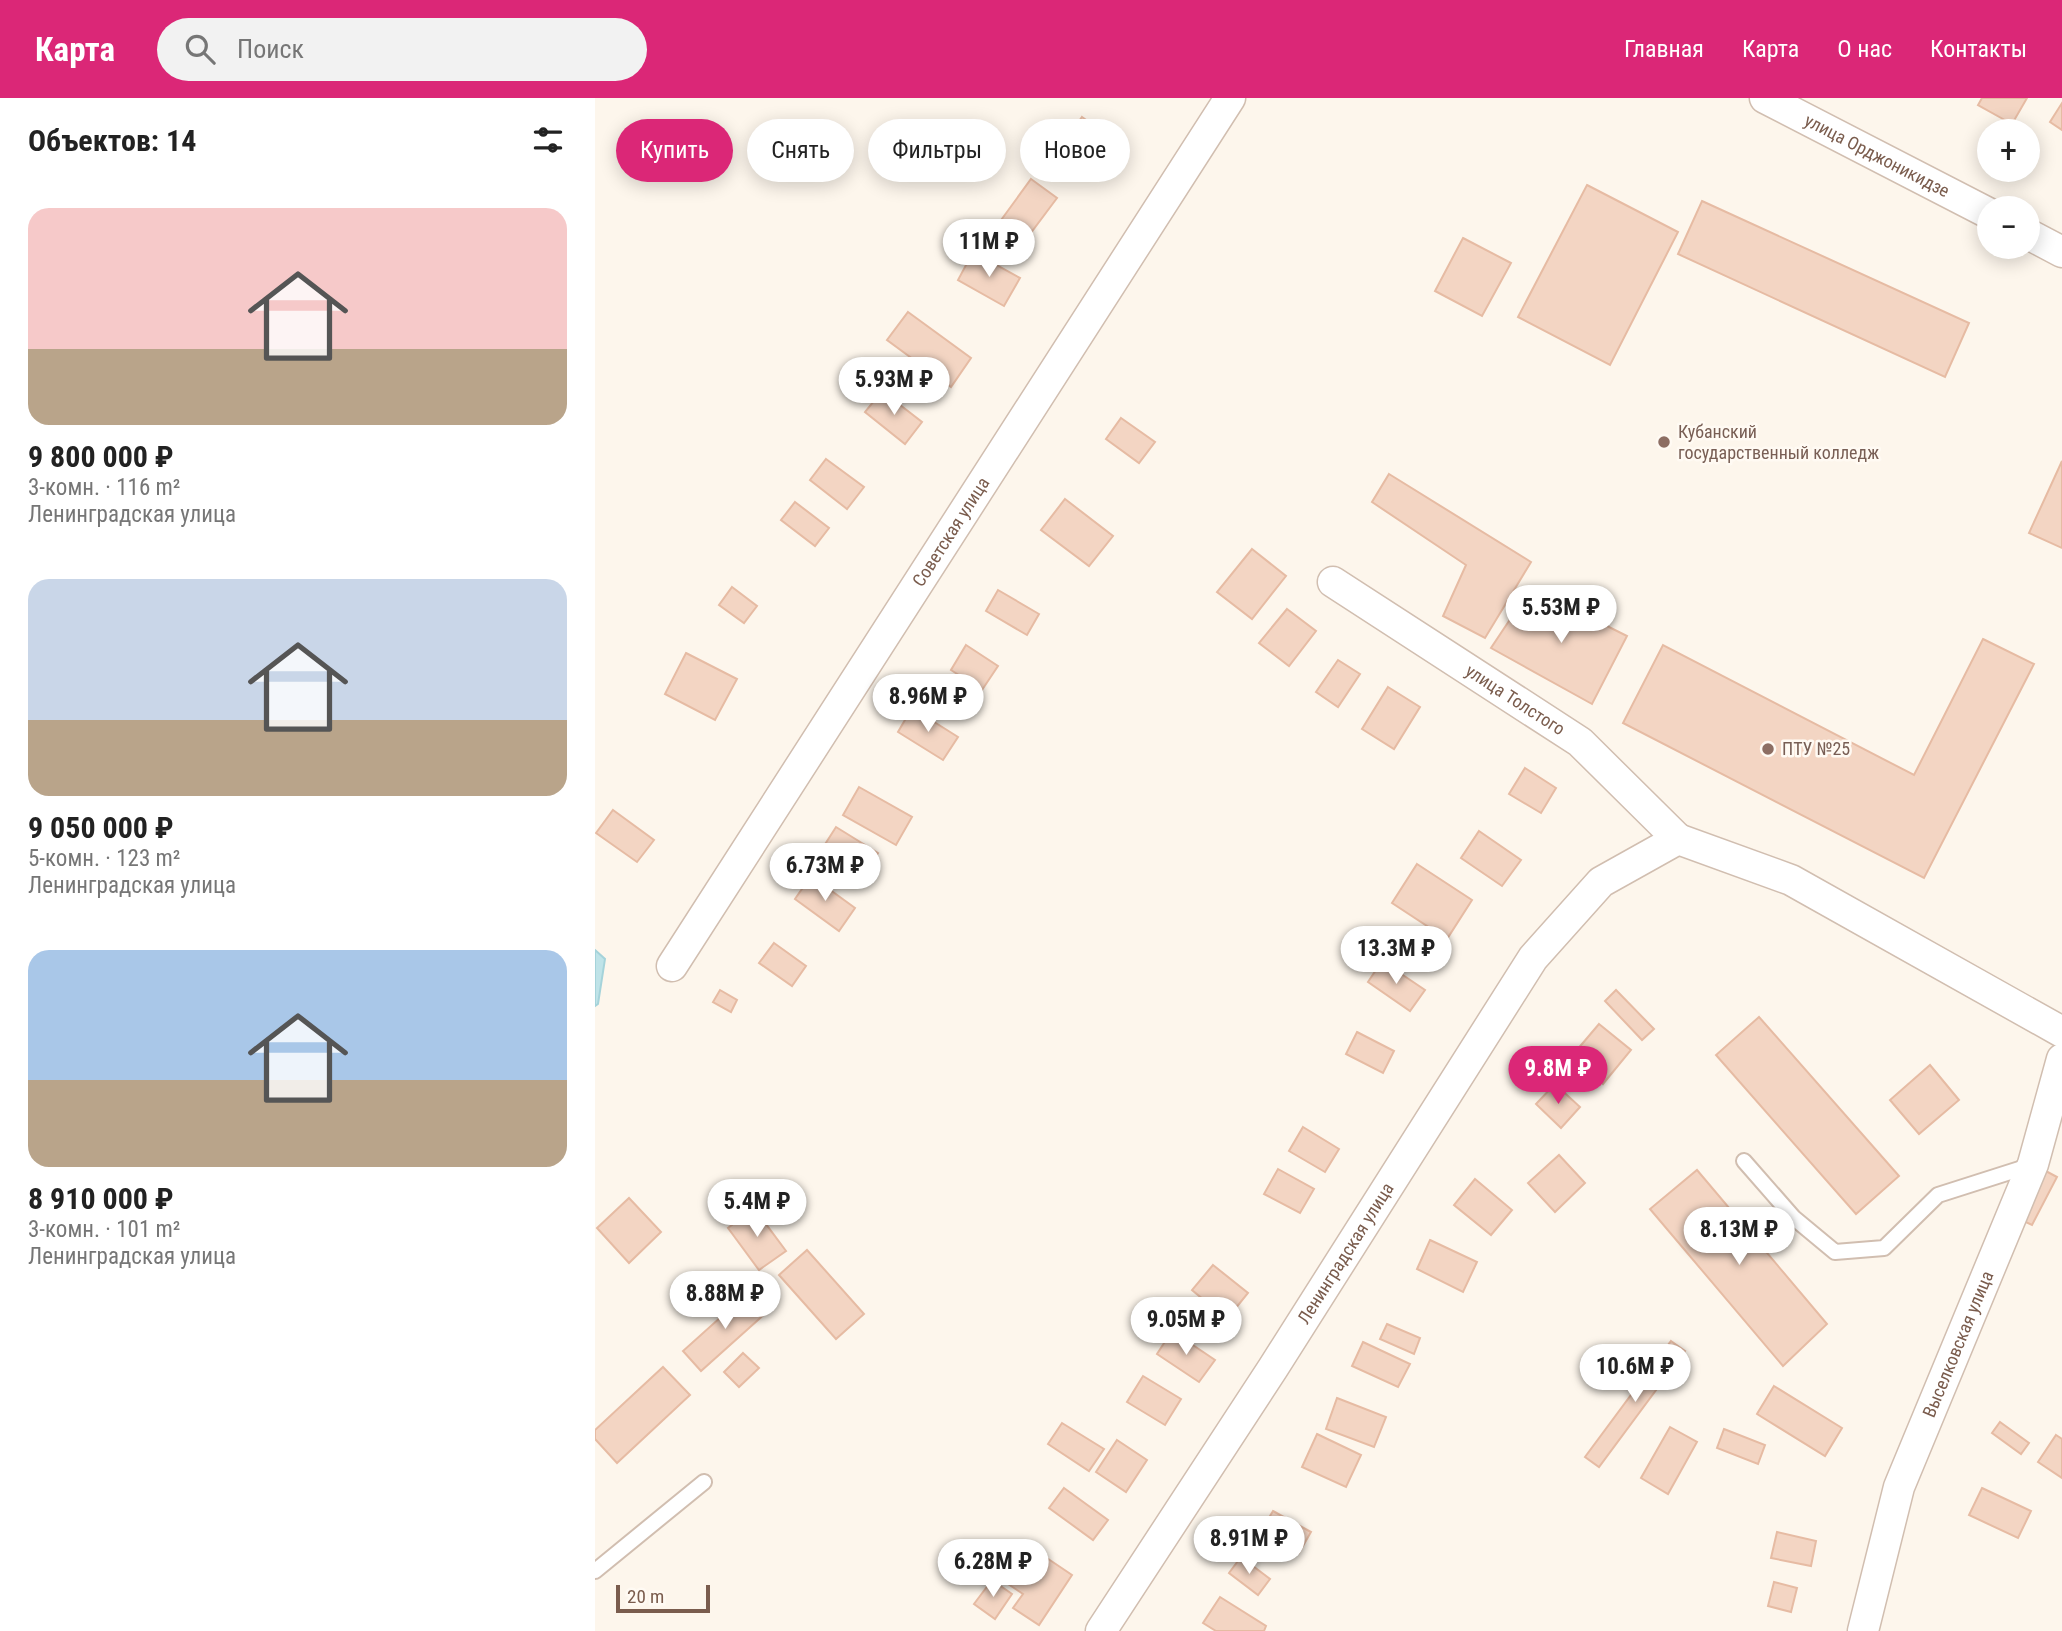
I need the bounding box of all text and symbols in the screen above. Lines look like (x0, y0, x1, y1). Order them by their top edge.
search box (157, 18, 647, 81)
text: Карта (35, 30, 115, 69)
icon: search (181, 30, 219, 68)
text: Поиск (237, 34, 304, 64)
text: Главная (1624, 35, 1704, 63)
text: Карта (1742, 35, 1799, 63)
text: О нас (1837, 35, 1892, 63)
text: Контакты (1930, 35, 2027, 63)
street label: улица Орджоникидзе (1801, 109, 1953, 201)
chip: Купить (616, 119, 733, 182)
chip: Снять (747, 119, 854, 182)
chip: Фильтры (868, 119, 1006, 182)
chip: Новое (1020, 119, 1130, 182)
map controls (1977, 119, 2040, 259)
button: + (1977, 119, 2040, 182)
icon: filters (529, 121, 567, 159)
text: Объектов: 14 (28, 123, 196, 158)
button: − (1977, 196, 2040, 259)
pin: 11M ₽ (940, 220, 1038, 279)
text: 11M ₽ (959, 228, 1019, 255)
icon: home (235, 253, 361, 379)
pin: 5.93M ₽ (829, 358, 959, 417)
text: 5.93M ₽ (855, 366, 933, 393)
place label: Кубанский государственный колледж (1678, 421, 1879, 463)
marker: Кубанский государственный колледж (1656, 434, 1672, 450)
text: 9 800 000 ₽ (28, 439, 174, 474)
street label: Советская улица (908, 473, 993, 590)
text: 3-комн. · 116 m² (28, 474, 180, 501)
text: Ленинградская улица (28, 501, 236, 528)
pin: 5.53M ₽ (1496, 586, 1626, 645)
text: 5.53M ₽ (1522, 594, 1600, 621)
icon: home (235, 624, 361, 750)
street label: улица Толстого (1462, 660, 1569, 739)
pin: 8.96M ₽ (863, 674, 993, 734)
text: 8.96M ₽ (889, 683, 967, 710)
place label: ПТУ №25 (1782, 738, 1850, 759)
marker: ПТУ №25 (1760, 741, 1776, 757)
text: 9 050 000 ₽ (28, 810, 174, 845)
pin: 6.73M ₽ (760, 844, 890, 903)
text: 5-комн. · 123 m² (28, 845, 180, 872)
text: 6.73M ₽ (786, 852, 864, 879)
text: Ленинградская улица (28, 872, 236, 899)
pin: 13.3M ₽ (1331, 926, 1461, 986)
text: 13.3M ₽ (1357, 935, 1435, 962)
icon: home (235, 995, 361, 1121)
pin: 9.8M ₽ (1501, 1046, 1615, 1106)
text: 9.8M ₽ (1524, 1055, 1592, 1082)
street label: Ленинградская улица (1293, 1179, 1398, 1328)
pin: 5.4M ₽ (700, 1180, 814, 1239)
text: 8 910 000 ₽ (28, 1181, 174, 1216)
text: 5.4M ₽ (723, 1188, 791, 1215)
pin: 8.13M ₽ (1674, 1208, 1804, 1267)
text: 3-комн. · 101 m² (28, 1216, 180, 1243)
text: 8.13M ₽ (1700, 1216, 1778, 1243)
text: Ленинградская улица (28, 1243, 236, 1270)
street label: Выселковская улица (1918, 1268, 1997, 1420)
pin: 8.88M ₽ (660, 1272, 790, 1331)
text: 8.88M ₽ (686, 1280, 764, 1307)
pin: 9.05M ₽ (1121, 1298, 1251, 1357)
text: 9.05M ₽ (1147, 1306, 1225, 1333)
pin: 10.6M ₽ (1570, 1344, 1700, 1404)
text: 10.6M ₽ (1596, 1353, 1674, 1380)
pin: 8.91M ₽ (1184, 1516, 1314, 1576)
text: 8.91M ₽ (1210, 1525, 1288, 1552)
pin: 6.28M ₽ (928, 1540, 1058, 1599)
text: 6.28M ₽ (954, 1548, 1032, 1575)
scale bar (616, 1582, 711, 1614)
text: 20 m (627, 1585, 664, 1608)

